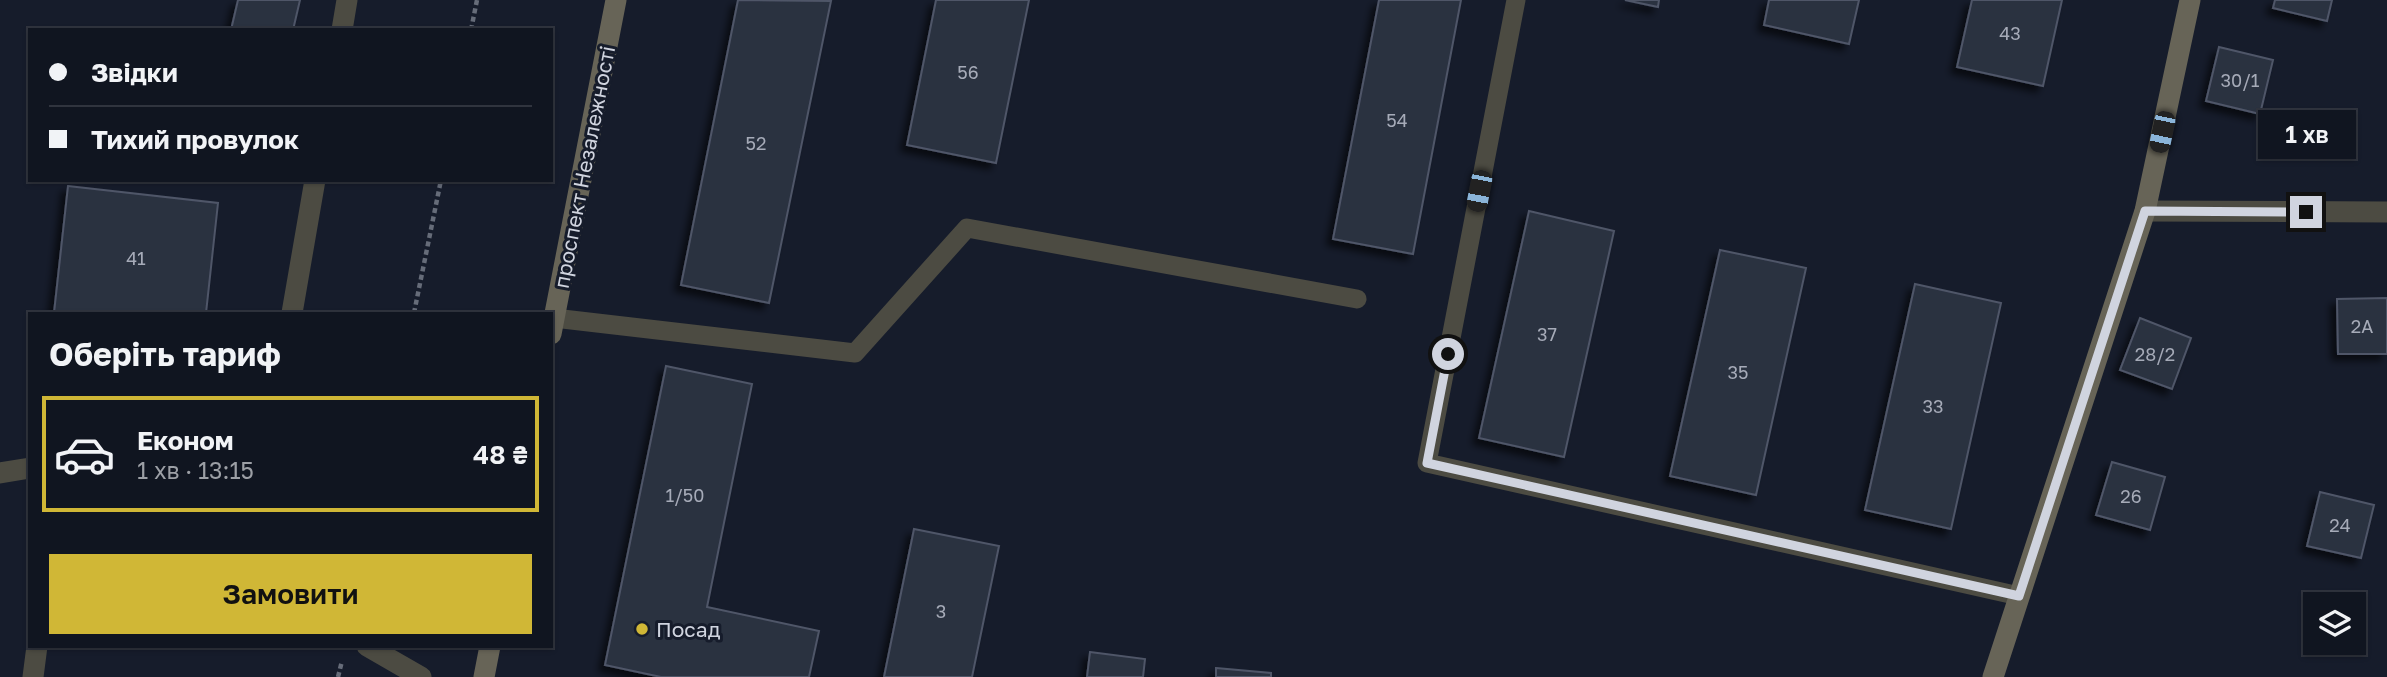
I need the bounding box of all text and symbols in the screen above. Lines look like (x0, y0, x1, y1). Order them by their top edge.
house number: 43 (1999, 22, 2021, 44)
street label: проспект Незалежності (548, 43, 620, 291)
text: Звідки (91, 57, 178, 88)
house number: 56 (957, 61, 979, 83)
house number: 30/1 (2220, 69, 2260, 91)
house number: 54 (1386, 109, 1408, 131)
car (2148, 109, 2177, 155)
callout: 1 хв (2257, 110, 2355, 160)
text: 1 хв (2285, 120, 2329, 148)
text: Тихий провулок (91, 124, 299, 155)
house number: 52 (746, 132, 766, 154)
car (1465, 168, 1494, 214)
route end (2290, 196, 2322, 228)
house number: 41 (126, 247, 146, 269)
house number: 2А (2351, 315, 2373, 337)
house number: 37 (1537, 323, 1557, 345)
text: Оберіть тариф (49, 335, 281, 373)
route start (1432, 338, 1464, 370)
house number: 28/2 (2135, 343, 2175, 365)
house number: 35 (1728, 361, 1748, 383)
house number: 33 (1922, 395, 1944, 417)
icon: car (53, 423, 116, 486)
text: Економ (137, 425, 234, 456)
text: 48 ₴ (473, 439, 528, 470)
text: 1 хв · 13:15 (137, 456, 254, 484)
house number: 1/50 (666, 484, 704, 506)
house number: 26 (2120, 485, 2142, 507)
house number: 24 (2329, 514, 2351, 536)
button: Замовити (49, 554, 532, 634)
map controls (2303, 592, 2366, 655)
button: layers (2303, 592, 2366, 655)
house number: 3 (936, 600, 946, 622)
place label: Посад (656, 616, 721, 642)
marker: Посад (634, 621, 650, 637)

